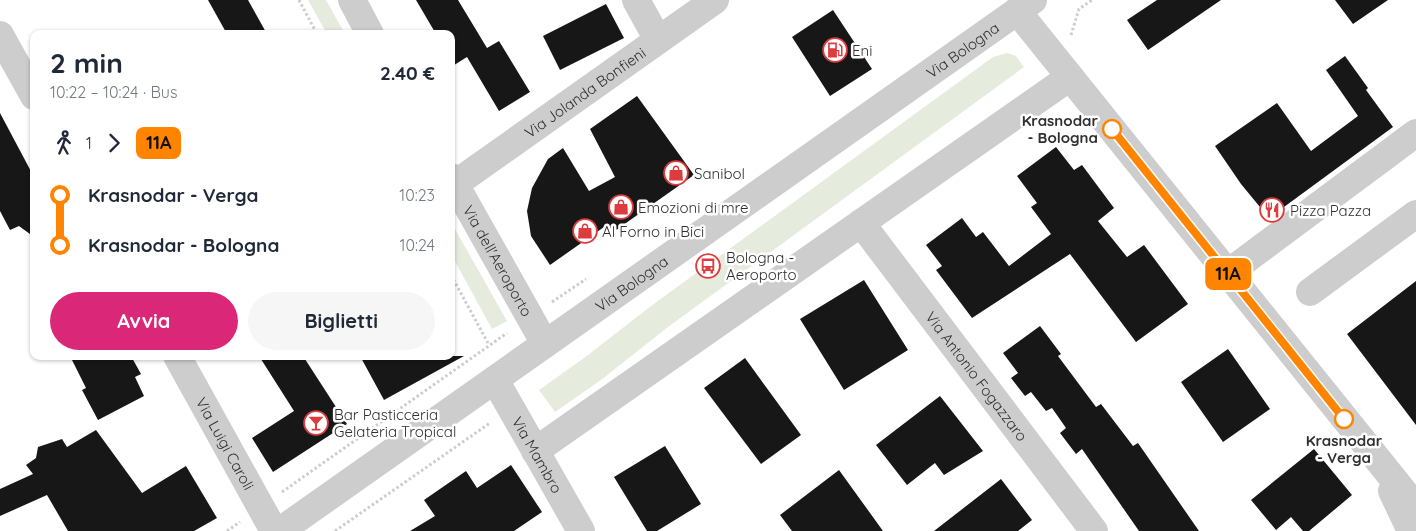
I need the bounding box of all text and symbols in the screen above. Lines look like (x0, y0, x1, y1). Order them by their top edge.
street label: Via Bologna (922, 18, 1002, 82)
fuel station icon: Eni (822, 37, 848, 63)
place label: Eni (852, 41, 872, 60)
street label: Via Jolanda Bonfieni (521, 43, 649, 142)
text: 2 min (50, 45, 123, 80)
text: 2.40 € (380, 61, 435, 85)
text: 10:22 – 10:24 · Bus (50, 82, 177, 102)
place label: Krasnodar - Bologna (1022, 111, 1098, 147)
marker: Krasnodar - Bologna (1102, 119, 1122, 139)
icon: walk (50, 129, 78, 157)
icon: forward (100, 129, 128, 157)
text: 11A (146, 131, 171, 154)
text: 1 (86, 133, 92, 153)
shop icon: Sanibol (663, 160, 689, 186)
place label: Sanibol (694, 164, 745, 183)
text: Krasnodar - Verga (88, 183, 258, 207)
text: 10:23 (399, 185, 435, 205)
shop icon: Emozioni di mre (608, 194, 634, 220)
restaurant icon: Pizza Pazza (1259, 197, 1285, 223)
place label: Emozioni di mre (638, 198, 749, 217)
place label: Pizza Pazza (1290, 201, 1371, 220)
street label: Via dell'Aeroporto (459, 202, 537, 320)
shop icon: Al Forno in Bici (572, 218, 598, 244)
place label: Al Forno in Bici (602, 222, 704, 241)
text: Krasnodar - Bologna (88, 233, 279, 257)
text: 10:24 (400, 235, 435, 255)
place label: Bologna - Aeroporto (726, 248, 797, 284)
street label: Via Bologna (591, 251, 672, 315)
bus stop icon: Bologna - Aeroporto (695, 253, 721, 279)
line badge: 11A (1199, 258, 1257, 290)
text: 11A (1215, 262, 1241, 285)
button: Avvia (50, 292, 238, 350)
button: Biglietti (248, 292, 435, 350)
street label: Via Antonio Fogazzaro (922, 308, 1032, 445)
street label: Via Luigi Caroli (192, 394, 259, 493)
place label: Bar Pasticceria Gelateria Tropical (334, 405, 456, 441)
marker: Krasnodar - Verga (1334, 409, 1354, 429)
bar icon: Bar Pasticceria Gelateria Tropical (303, 410, 329, 436)
street label: Via Mambro (508, 413, 567, 496)
place label: Krasnodar - Verga (1306, 431, 1383, 467)

